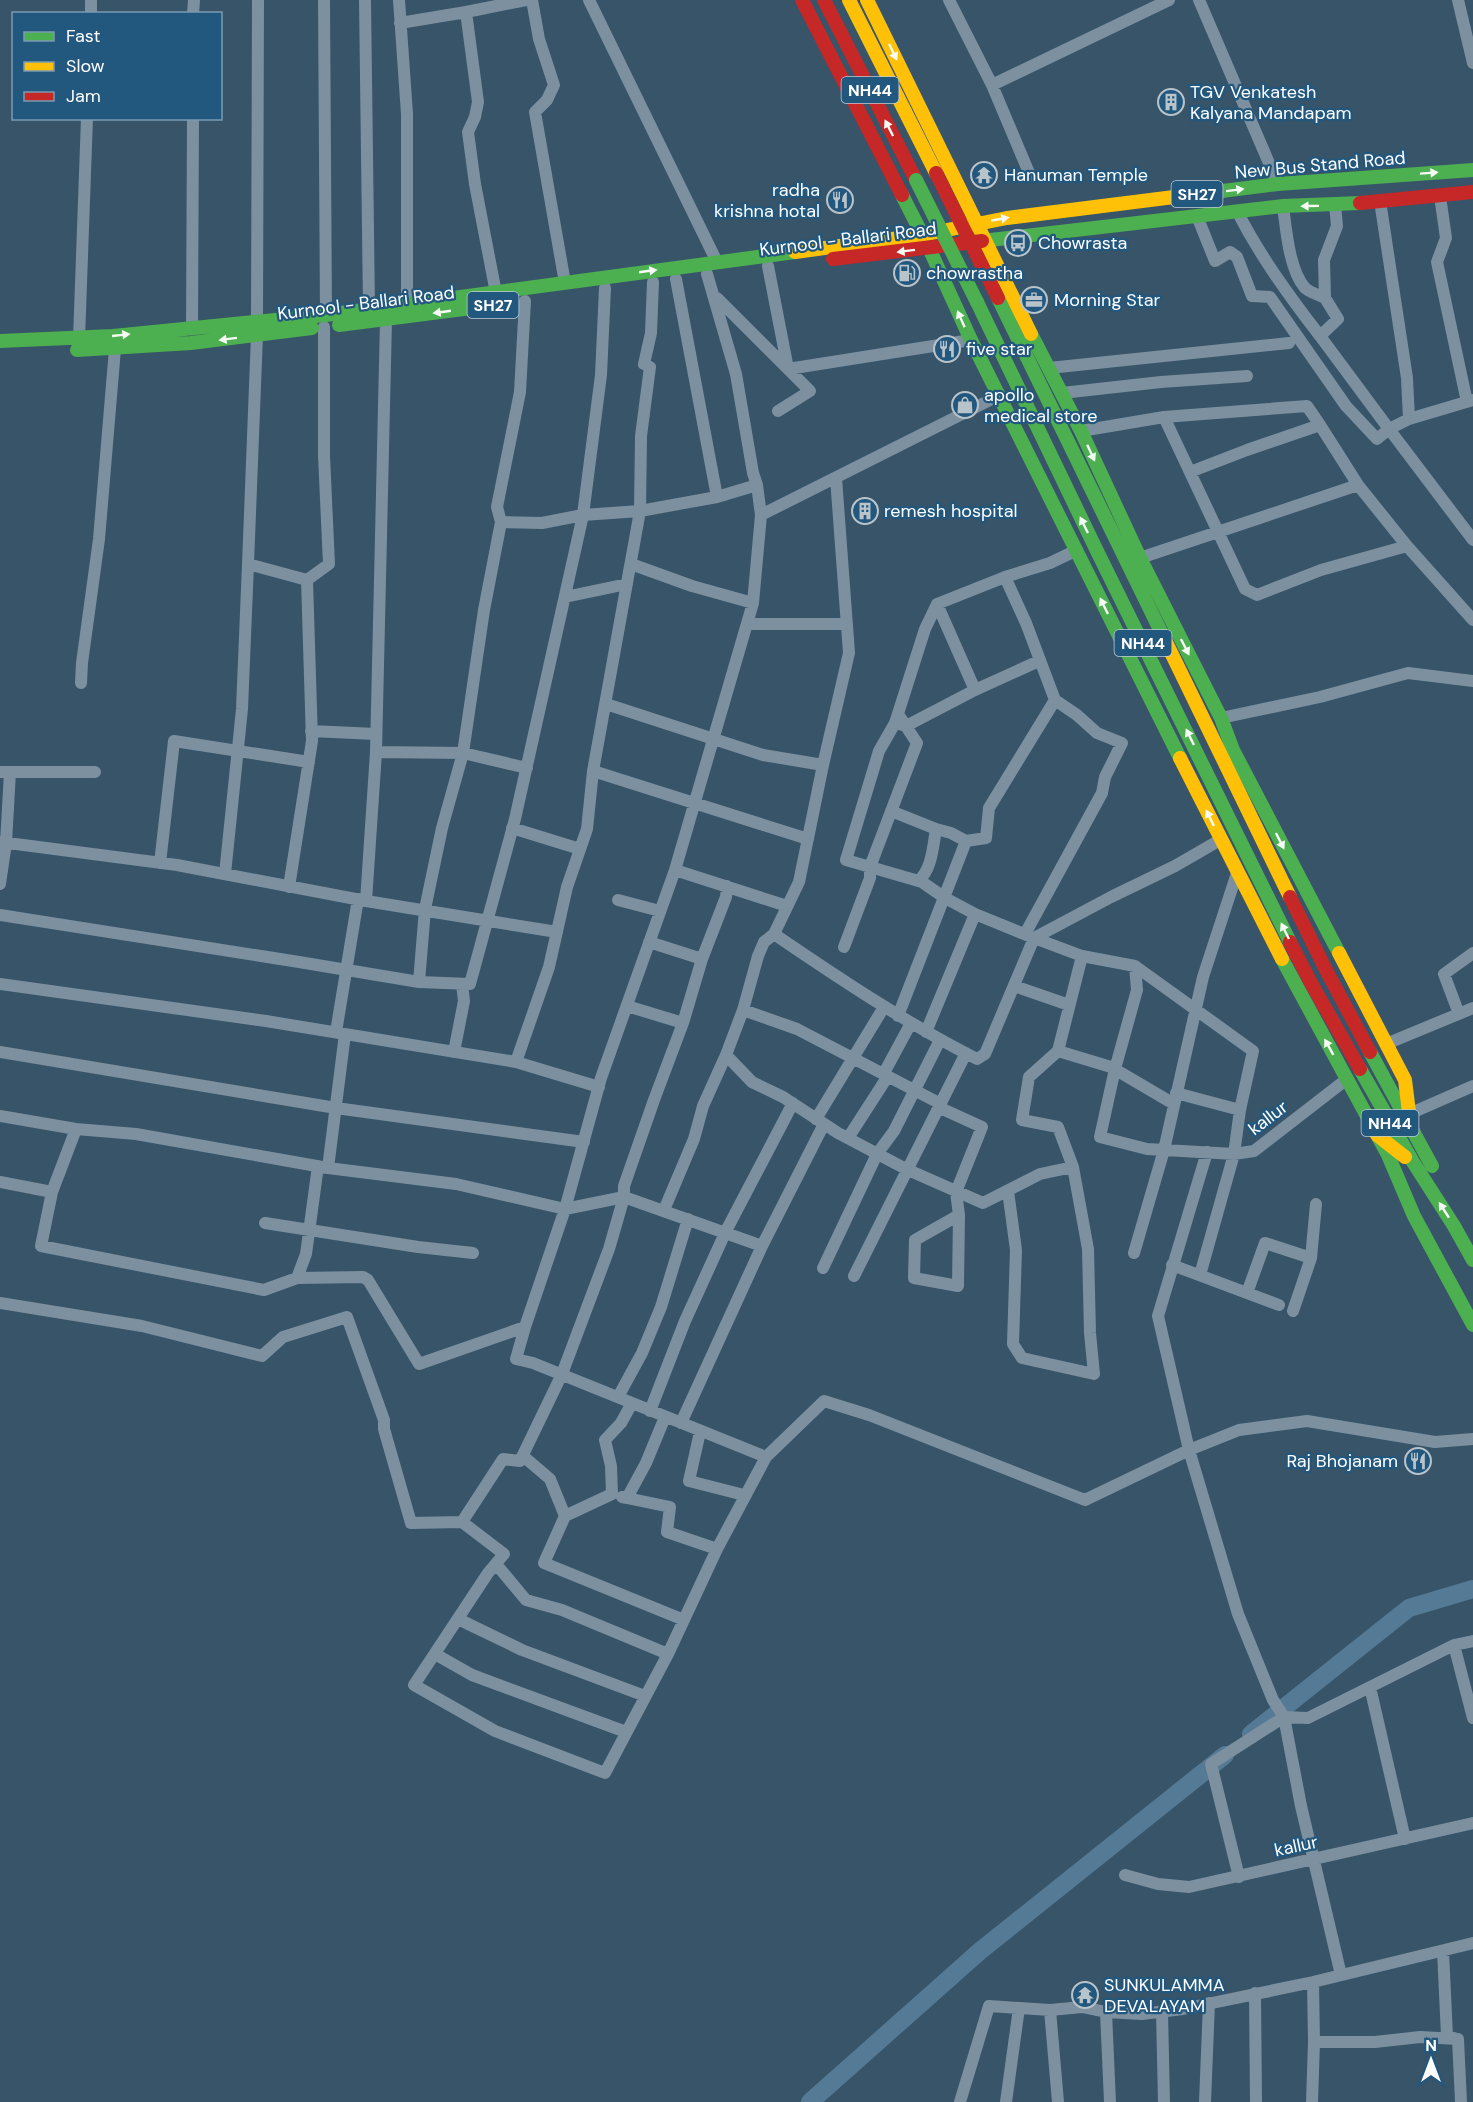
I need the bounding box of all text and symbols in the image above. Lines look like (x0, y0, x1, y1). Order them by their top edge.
legend (12, 12, 222, 120)
text: Fast (66, 24, 101, 48)
one-way arrow (888, 44, 897, 61)
text: Slow (66, 54, 105, 78)
road number: NH44 (842, 77, 898, 103)
place label: TGV Venkatesh Kalyana Mandapam (1190, 80, 1352, 125)
text: Jam (66, 84, 101, 108)
building icon: TGV Venkatesh Kalyana Mandapam (1156, 87, 1186, 117)
one-way arrow (885, 119, 895, 137)
street label: New Bus Stand Road (1234, 146, 1406, 184)
temple icon: Hanuman Temple (969, 160, 999, 190)
place label: Hanuman Temple (1004, 163, 1148, 187)
one-way arrow (1420, 169, 1439, 178)
place label: radha krishna hotal (714, 178, 820, 223)
road number: SH27 (1172, 181, 1222, 207)
restaurant icon: radha krishna hotal (825, 185, 855, 215)
one-way arrow (1226, 185, 1245, 194)
one-way arrow (1301, 201, 1320, 211)
one-way arrow (991, 214, 1010, 223)
street label: Kurnool - Ballari Road (758, 216, 938, 262)
bus stop icon: Chowrasta (1003, 228, 1033, 258)
place label: Chowrasta (1038, 231, 1127, 255)
one-way arrow (896, 246, 915, 255)
fuel station icon: chowrastha (892, 258, 922, 288)
place label: chowrastha (926, 261, 1023, 285)
one-way arrow (639, 266, 658, 276)
street label: Kurnool - Ballari Road (276, 280, 456, 326)
office icon: Morning Star (1019, 285, 1049, 315)
place label: Morning Star (1054, 288, 1161, 312)
road number: SH27 (468, 292, 518, 318)
one-way arrow (432, 308, 451, 317)
one-way arrow (956, 309, 966, 327)
one-way arrow (112, 330, 131, 340)
one-way arrow (218, 334, 237, 344)
restaurant icon: five star (932, 334, 962, 364)
place label: five star (966, 337, 1033, 361)
place label: apollo medical store (984, 383, 1097, 428)
shop icon: apollo medical store (950, 390, 980, 420)
one-way arrow (1087, 444, 1096, 461)
building icon: remesh hospital (850, 496, 880, 526)
place label: remesh hospital (884, 499, 1018, 523)
one-way arrow (1080, 516, 1089, 533)
one-way arrow (1100, 598, 1109, 615)
road number: NH44 (1114, 630, 1172, 656)
one-way arrow (1180, 639, 1190, 656)
one-way arrow (1185, 728, 1194, 745)
one-way arrow (1205, 810, 1214, 827)
one-way arrow (1275, 833, 1285, 850)
one-way arrow (1280, 922, 1290, 939)
one-way arrow (1324, 1038, 1334, 1055)
street label: kallur (1243, 1095, 1293, 1141)
road number: NH44 (1362, 1110, 1418, 1136)
one-way arrow (1438, 1202, 1449, 1218)
restaurant icon: Raj Bhojanam (1403, 1446, 1433, 1476)
place label: Raj Bhojanam (1286, 1449, 1398, 1473)
street label: kallur (1272, 1830, 1320, 1862)
place label: SUNKULAMMA DEVALAYAM (1104, 1973, 1225, 2018)
temple icon: SUNKULAMMA DEVALAYAM (1070, 1980, 1100, 2010)
north arrow (1401, 2030, 1461, 2090)
text: N (1425, 2035, 1437, 2056)

